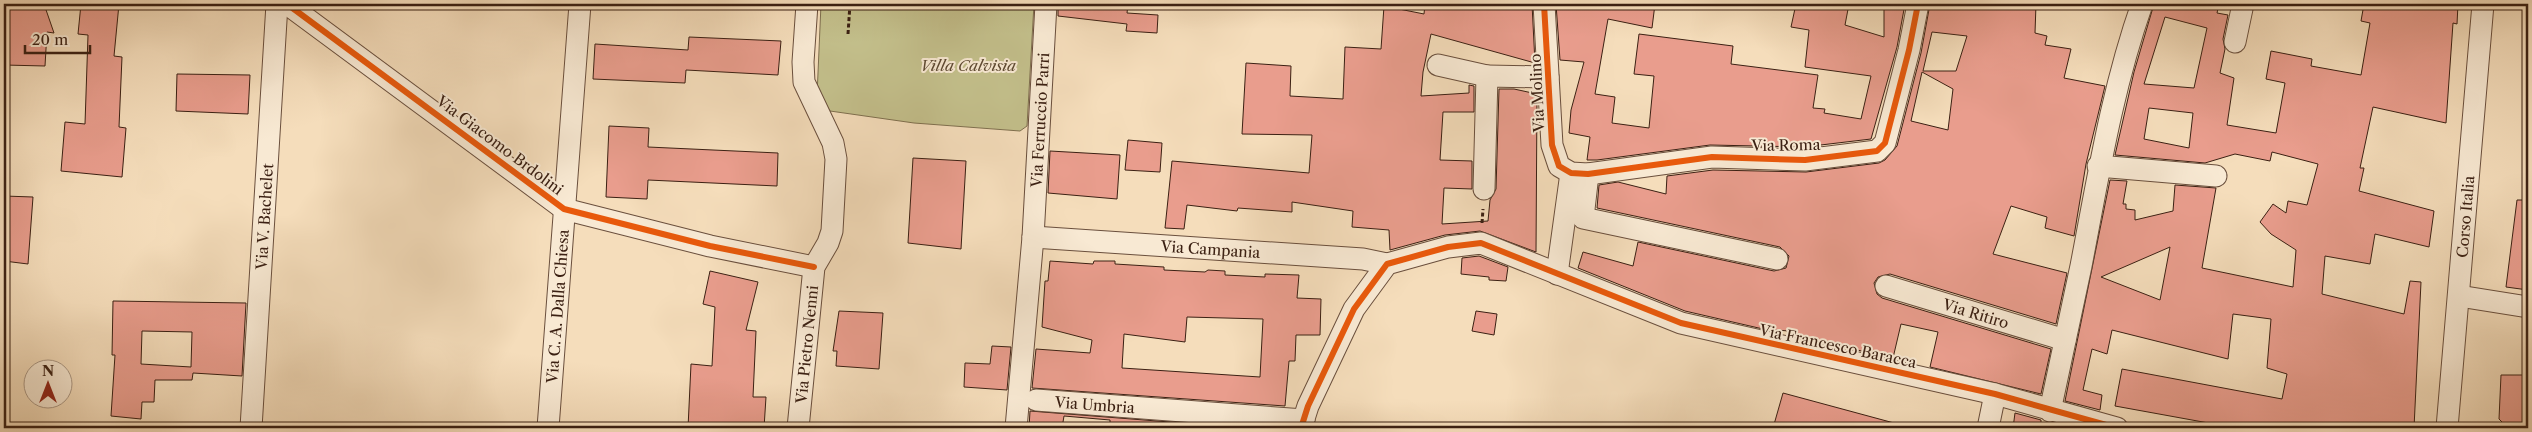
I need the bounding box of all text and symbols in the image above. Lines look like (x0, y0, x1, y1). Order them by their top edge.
scale bar (25, 22, 90, 54)
text: 20 m (32, 30, 68, 49)
street label: Via Ferruccio Parri (1026, 52, 1053, 189)
street label: Via Molino (1525, 53, 1549, 134)
park label: Villa Calvisia (920, 56, 1016, 75)
street label: Via Giacomo Brdolini (432, 91, 567, 199)
street label: Via Roma (1750, 135, 1821, 155)
street label: Via V. Bachelet (251, 162, 277, 271)
street label: Corso Italia (2452, 175, 2478, 259)
street label: Via C. A. Dalla Chiesa (542, 229, 572, 385)
street label: Via Campania (1159, 236, 1261, 262)
street label: Via Pietro Nenni (791, 284, 822, 405)
street label: Via Ritiro (1940, 294, 2011, 332)
street label: Via Francesco Baracca (1757, 320, 1919, 372)
north arrow (22, 360, 72, 410)
text: N (42, 362, 54, 380)
street label: Via Umbria (1053, 392, 1136, 417)

